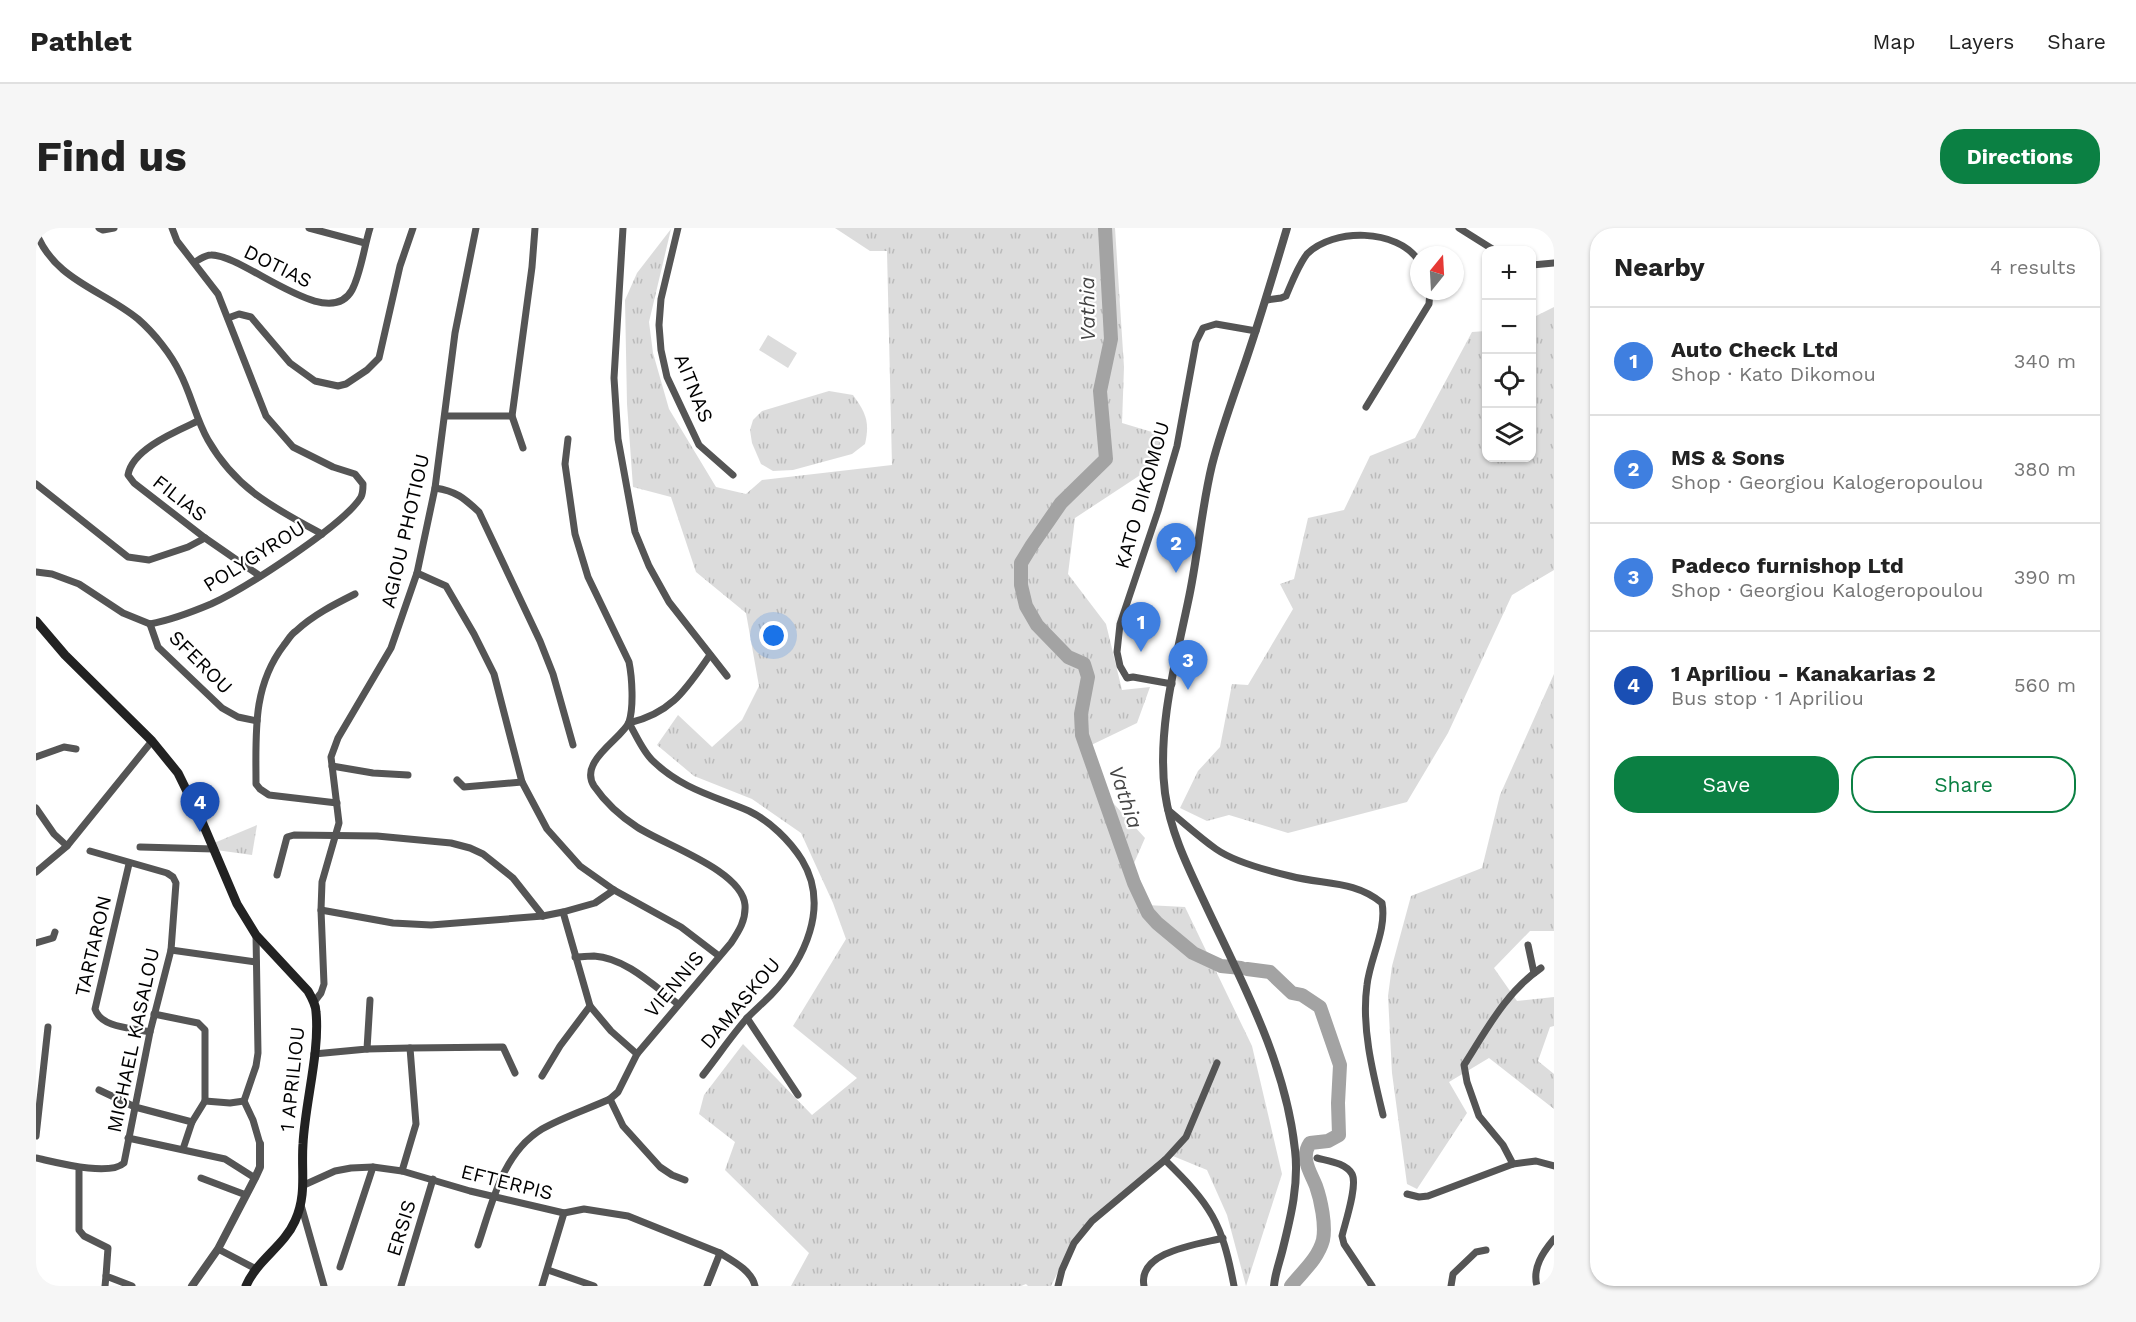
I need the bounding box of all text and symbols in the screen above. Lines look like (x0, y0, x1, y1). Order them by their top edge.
text: Pathlet (30, 25, 132, 58)
text: Map (1872, 29, 1915, 54)
text: Layers (1948, 29, 2014, 54)
text: Share (2047, 29, 2106, 54)
button: Directions (1940, 129, 2100, 184)
text: Find us (36, 132, 187, 181)
street label: DOTIAS (240, 239, 316, 293)
north arrow (1410, 246, 1464, 300)
map controls (1482, 246, 1536, 462)
button: + (1482, 246, 1536, 300)
text: Nearby (1614, 252, 1705, 282)
text: 4 results (1990, 255, 2076, 279)
water label: Vathia (1074, 276, 1100, 342)
button: − (1482, 300, 1536, 354)
text: Auto Check Ltd (1671, 337, 1838, 362)
text: 1 (1629, 349, 1638, 373)
text: 340 m (2014, 349, 2076, 373)
street label: AITNAS (669, 350, 719, 426)
button: locate (1482, 354, 1536, 408)
text: Shop · Kato Dikomou (1671, 362, 1876, 386)
button: layers (1482, 408, 1536, 462)
street label: KATO DIKOMOU (1110, 419, 1174, 571)
text: MS & Sons (1671, 445, 1785, 470)
street label: AGIOU PHOTIOU (376, 452, 434, 610)
text: 2 (1628, 457, 1639, 481)
text: 380 m (2014, 457, 2076, 481)
street label: FILIAS (148, 469, 212, 527)
text: Shop · Georgiou Kalogeropoulou (1671, 470, 1983, 494)
street label: POLYGYROU (199, 515, 309, 597)
pin: 2 (1156, 524, 1196, 573)
text: Padeco furnishop Ltd (1671, 553, 1904, 578)
text: 3 (1628, 565, 1639, 589)
text: 390 m (2014, 565, 2076, 589)
text: Shop · Georgiou Kalogeropoulou (1671, 578, 1983, 602)
pin: 1 (1122, 602, 1160, 652)
your location (759, 621, 788, 650)
street label: SFEROU (164, 625, 238, 699)
pin: 3 (1168, 640, 1208, 690)
text: 1 Apriliou - Kanakarias 2 (1671, 661, 1936, 686)
text: 4 (1627, 673, 1640, 697)
text: 560 m (2014, 673, 2076, 697)
text: Bus stop · 1 Apriliou (1671, 686, 1864, 710)
button: Save (1614, 756, 1839, 813)
button: Share (1851, 756, 2076, 813)
water label: Vathia (1104, 762, 1148, 832)
pin: 4 (180, 782, 220, 832)
street label: TARTARON (70, 893, 116, 999)
street label: MICHAEL KASALOU (102, 945, 164, 1135)
street label: VIENNIS (639, 946, 709, 1022)
street label: DAMASKOU (695, 952, 785, 1054)
street label: 1 APRILIOU (275, 1025, 309, 1133)
street label: EFTERPIS (458, 1159, 556, 1205)
street label: ERSIS (381, 1197, 421, 1259)

